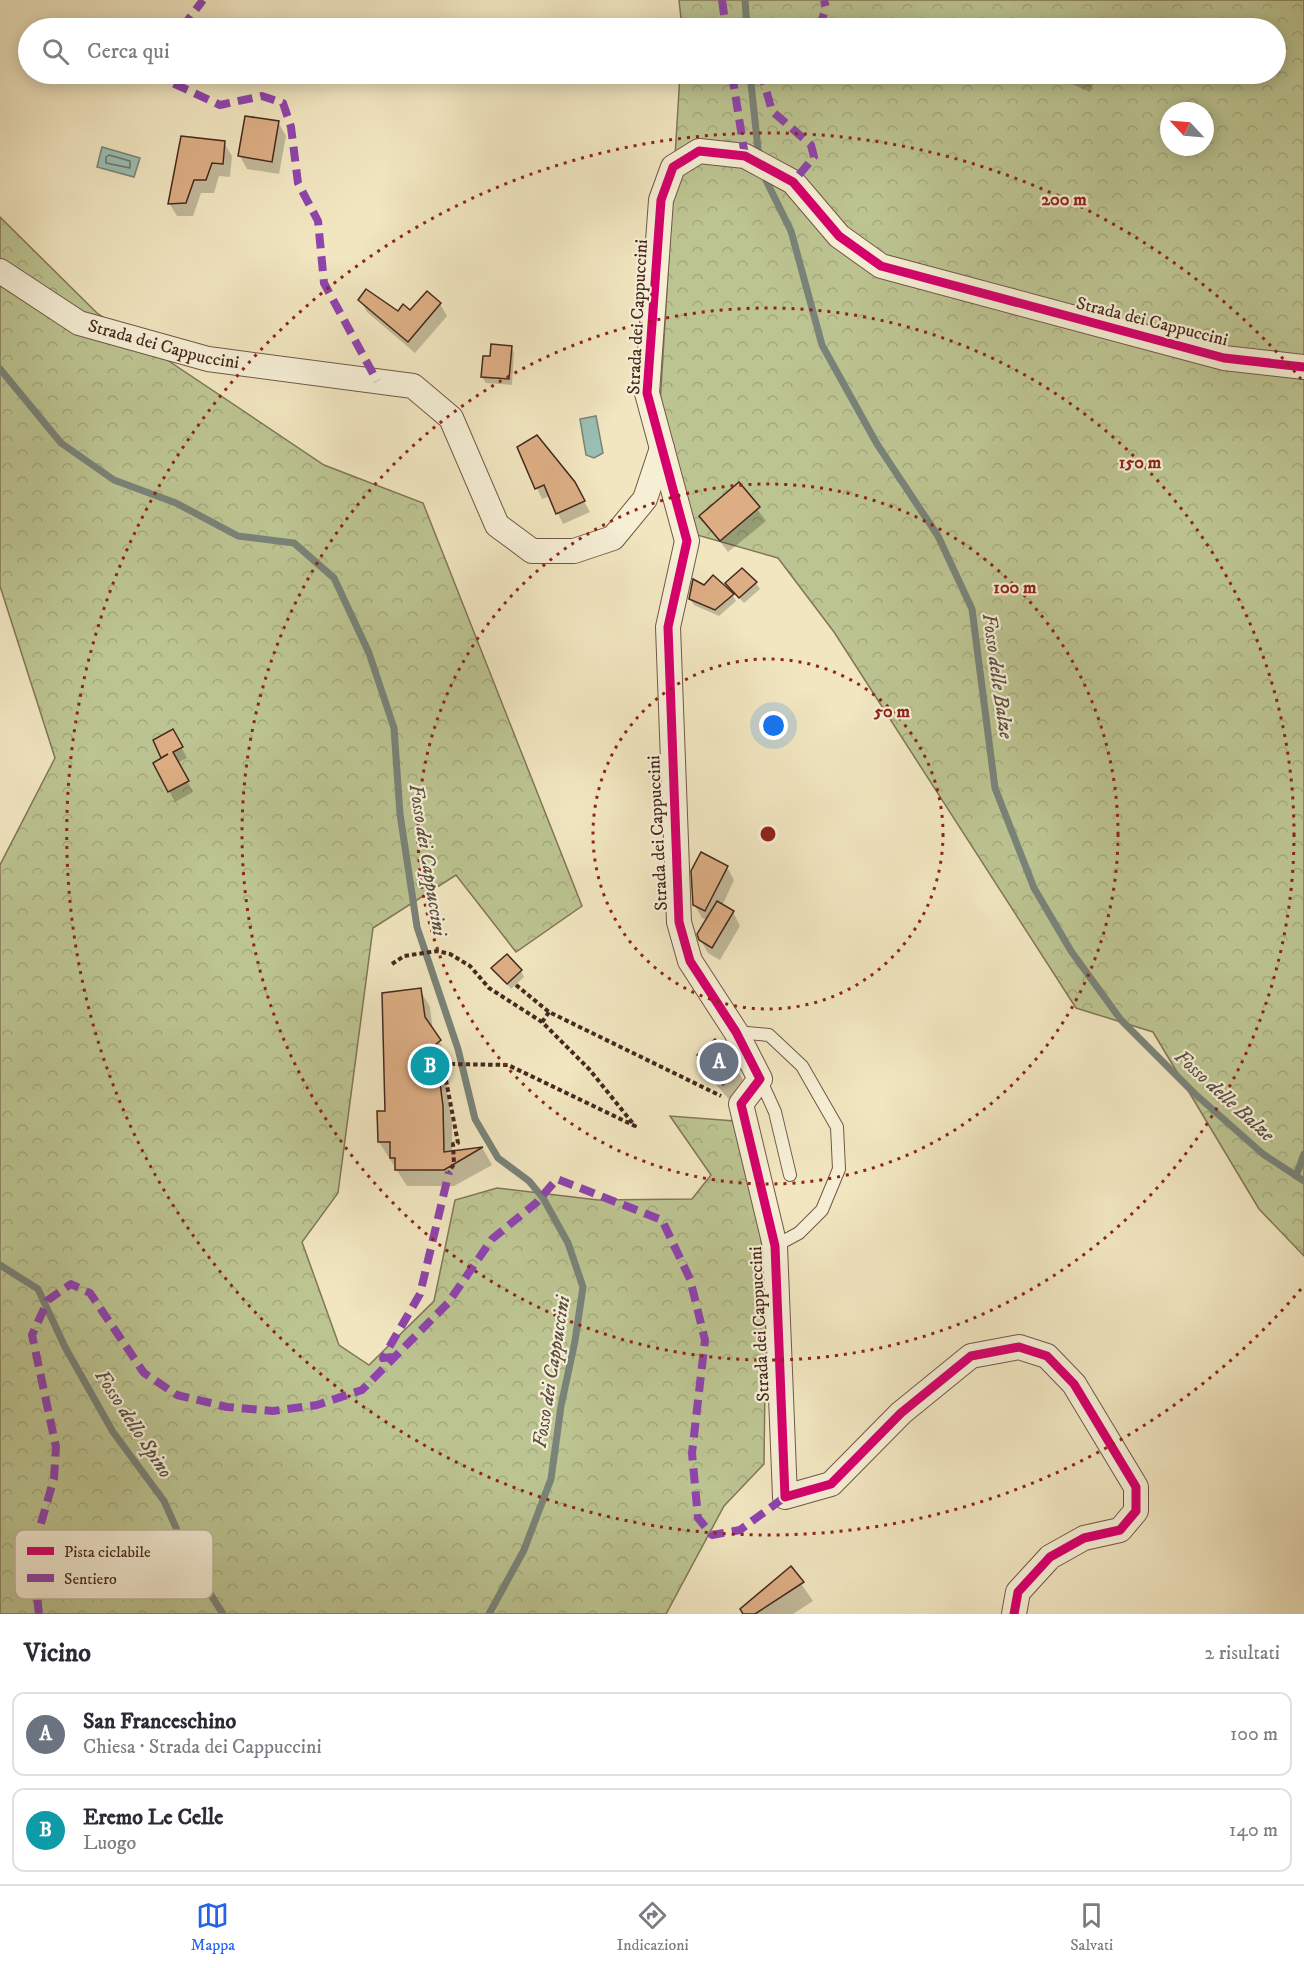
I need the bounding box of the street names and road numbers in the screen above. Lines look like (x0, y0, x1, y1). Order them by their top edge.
street label: Strada dei Cappuccini (623, 239, 653, 395)
street label: Strada dei Cappuccini (1074, 293, 1230, 351)
street label: Strada dei Cappuccini (85, 315, 240, 374)
street label: Strada dei Cappuccini (643, 755, 673, 911)
street label: Strada dei Cappuccini (745, 1246, 775, 1402)

